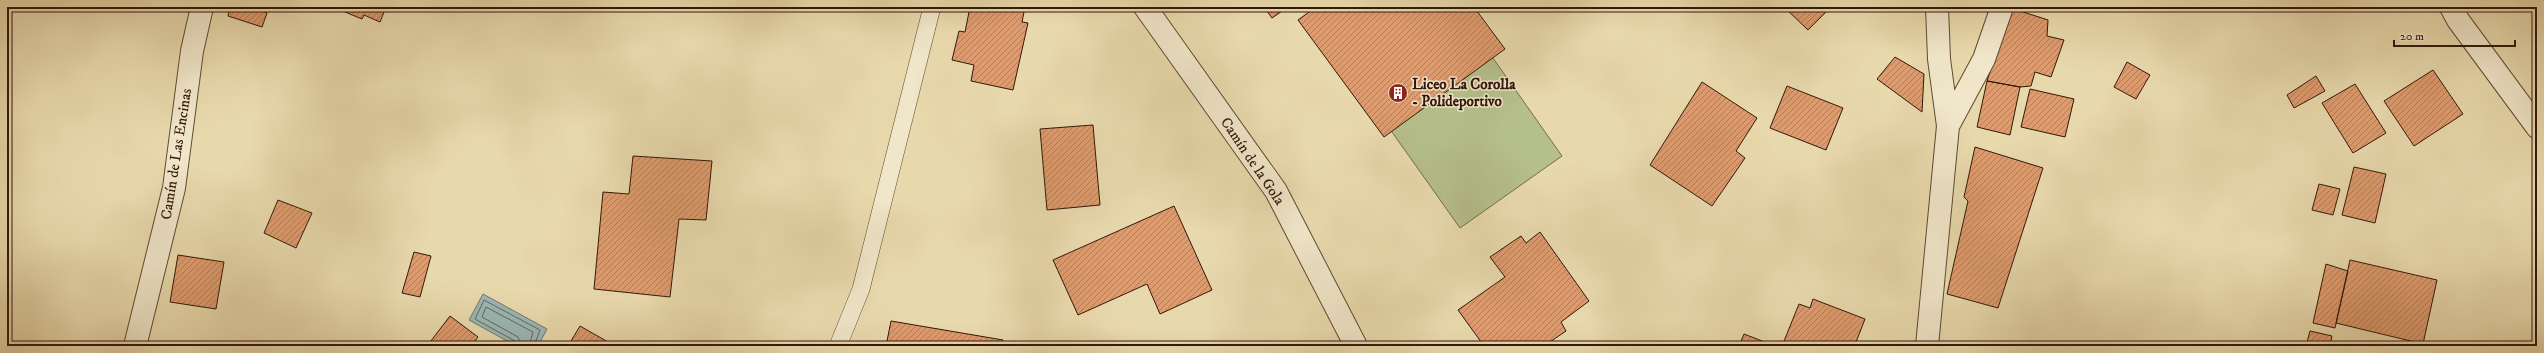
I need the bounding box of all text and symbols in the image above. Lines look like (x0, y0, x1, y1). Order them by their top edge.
scale bar (2394, 22, 2515, 48)
text: 20 m (2400, 29, 2424, 44)
place label: Liceo La Corolla - Polideportivo (1412, 75, 1516, 111)
building icon: Liceo La Corolla - Polideportivo (1387, 82, 1409, 104)
street label: Camín de Las Encinas (157, 87, 196, 221)
street label: Camín de la Gola (1216, 114, 1289, 209)

